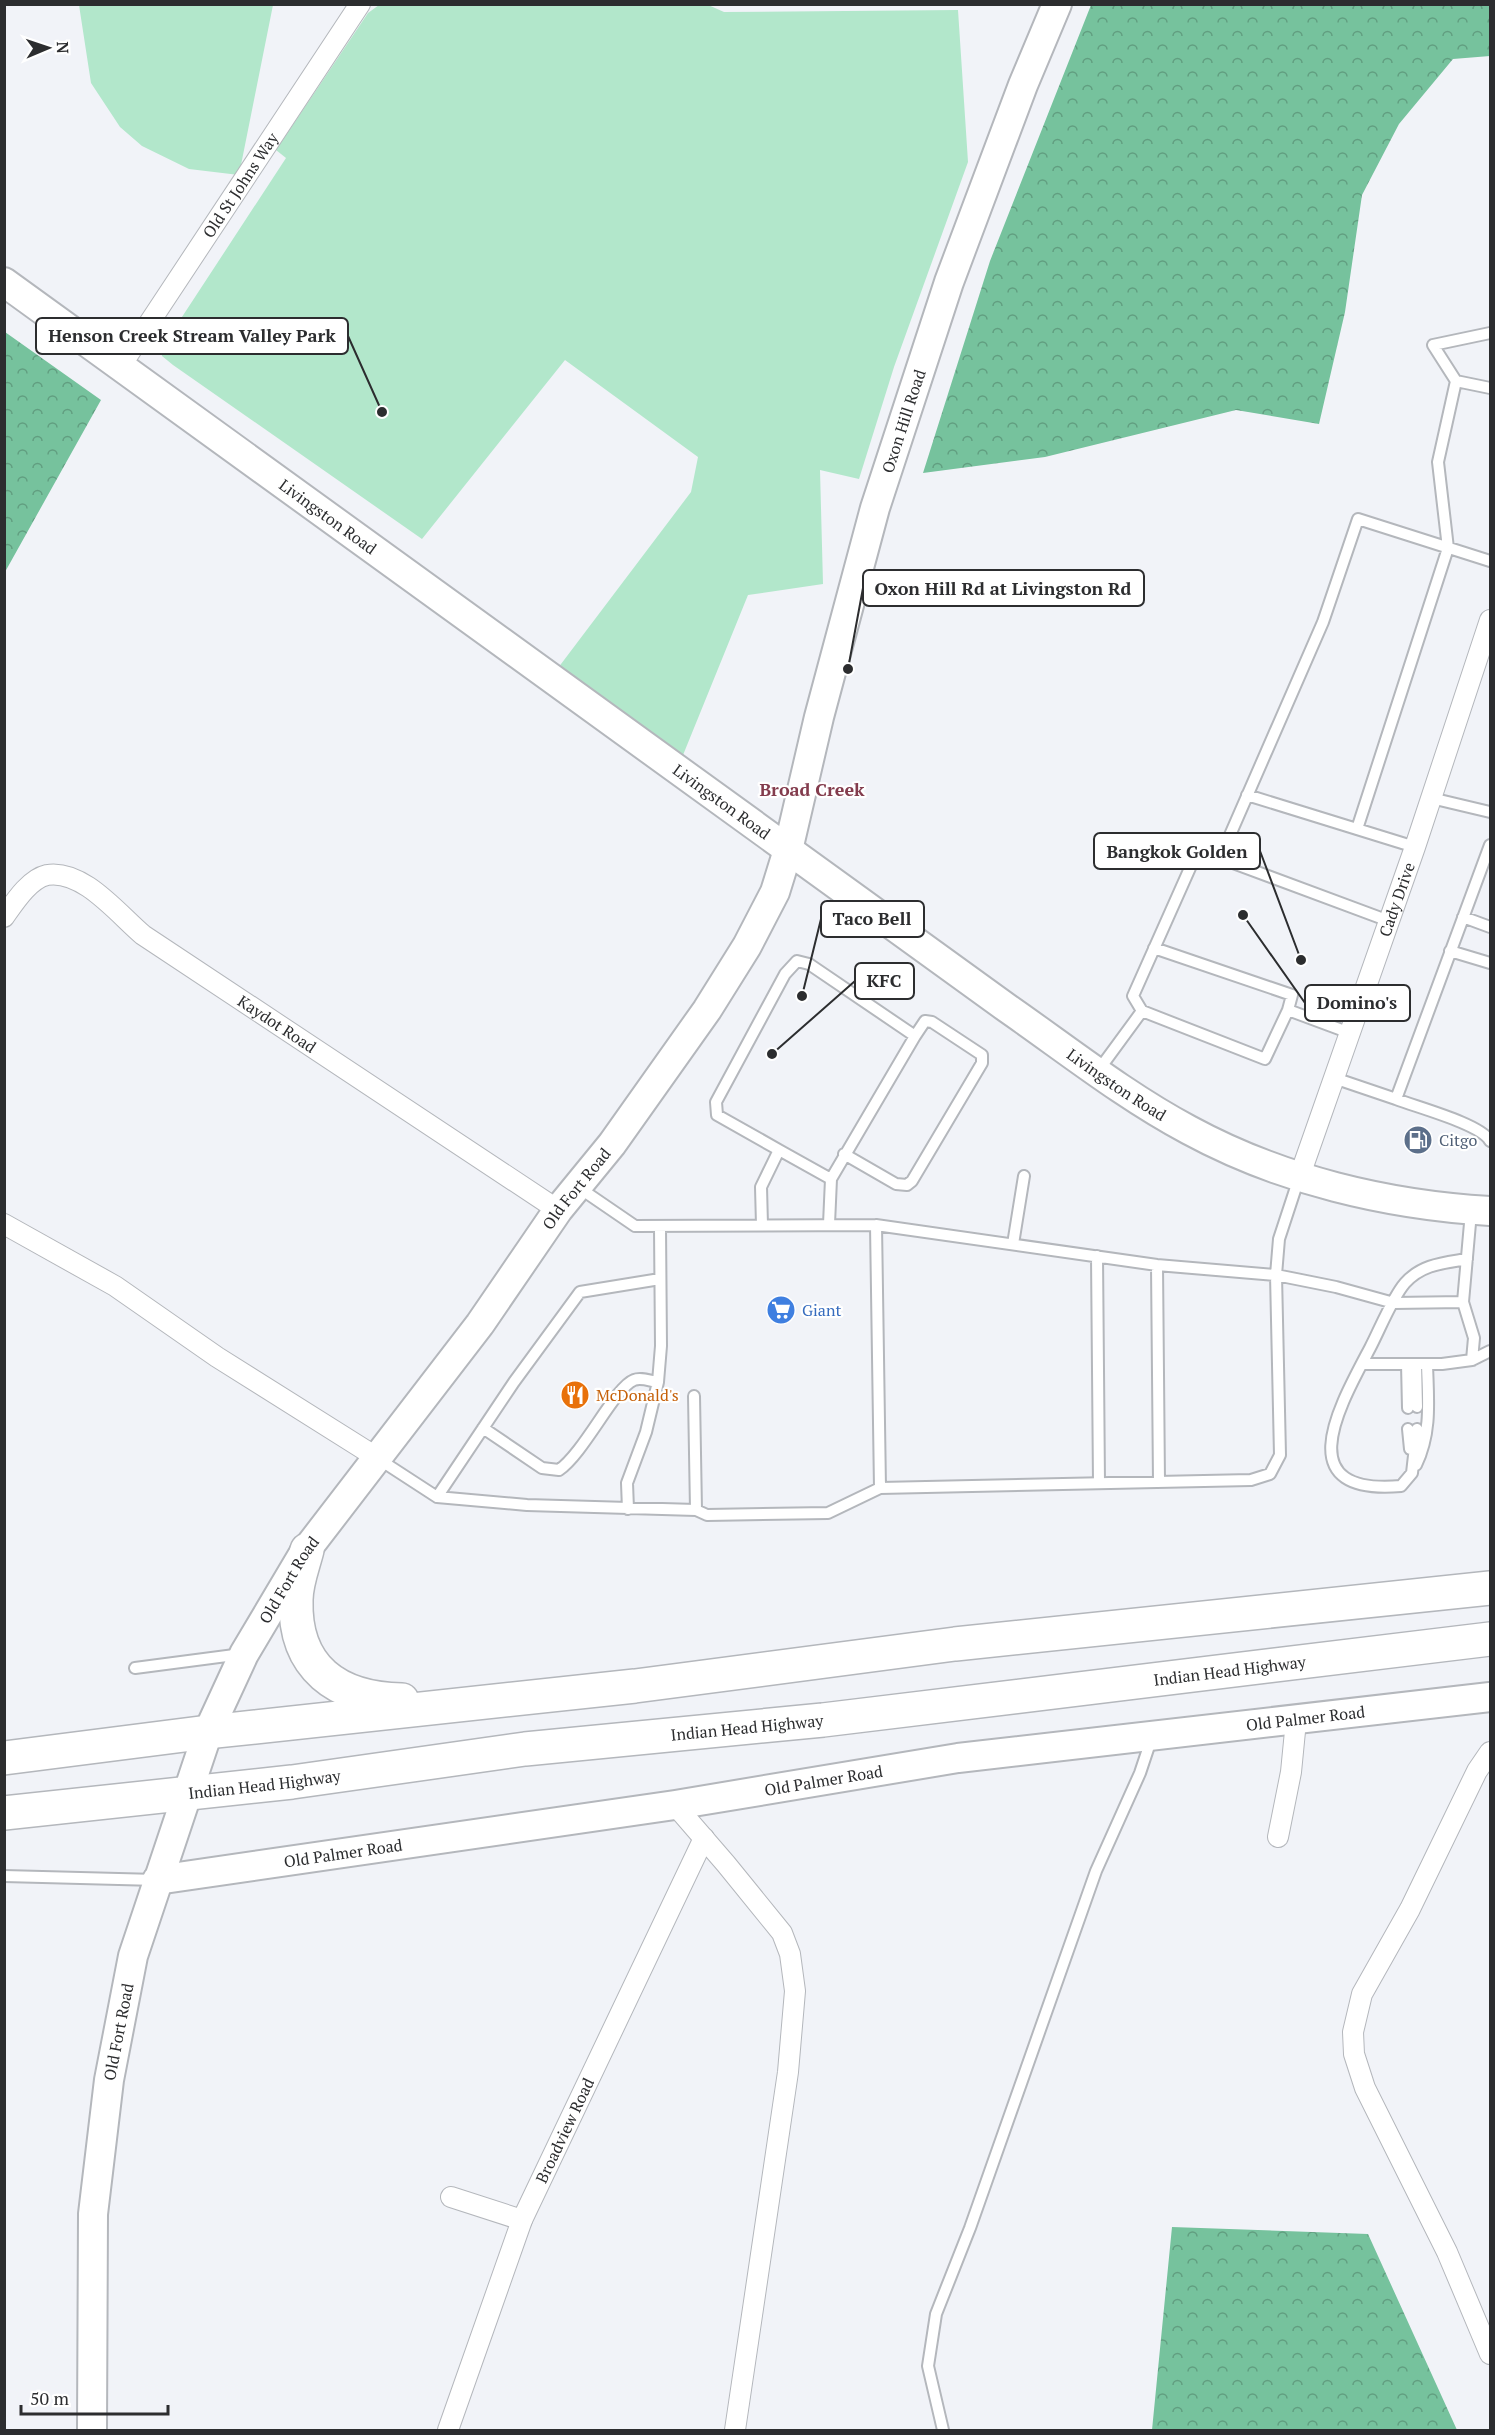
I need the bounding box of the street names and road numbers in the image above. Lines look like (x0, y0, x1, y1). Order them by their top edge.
street label: Old St Johns Way (197, 127, 284, 242)
street label: Oxon Hill Road (876, 366, 931, 476)
street label: Livingston Road (275, 474, 381, 559)
street label: Livingston Road (669, 759, 775, 844)
street label: Cady Drive (1373, 859, 1420, 940)
street label: Kaydot Road (234, 990, 321, 1058)
street label: Livingston Road (1062, 1043, 1171, 1126)
street label: Old Fort Road (537, 1143, 616, 1234)
street label: Old Fort Road (254, 1532, 324, 1628)
street label: Indian Head Highway (1152, 1650, 1308, 1691)
street label: Old Palmer Road (1245, 1700, 1366, 1736)
street label: Indian Head Highway (670, 1709, 825, 1746)
street label: Old Palmer Road (763, 1760, 884, 1801)
street label: Indian Head Highway (187, 1764, 343, 1804)
street label: Old Palmer Road (282, 1834, 404, 1873)
street label: Old Fort Road (98, 1981, 139, 2082)
street label: Broadview Road (530, 2074, 599, 2187)

